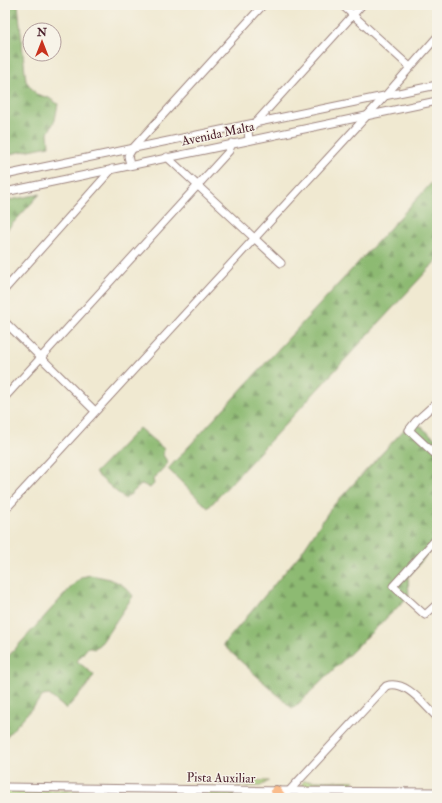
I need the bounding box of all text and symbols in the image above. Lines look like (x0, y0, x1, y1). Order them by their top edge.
north arrow (22, 22, 62, 62)
text: N (36, 26, 48, 39)
street label: Avenida Malta (179, 118, 257, 150)
street label: Pista Auxiliar (186, 769, 256, 787)

